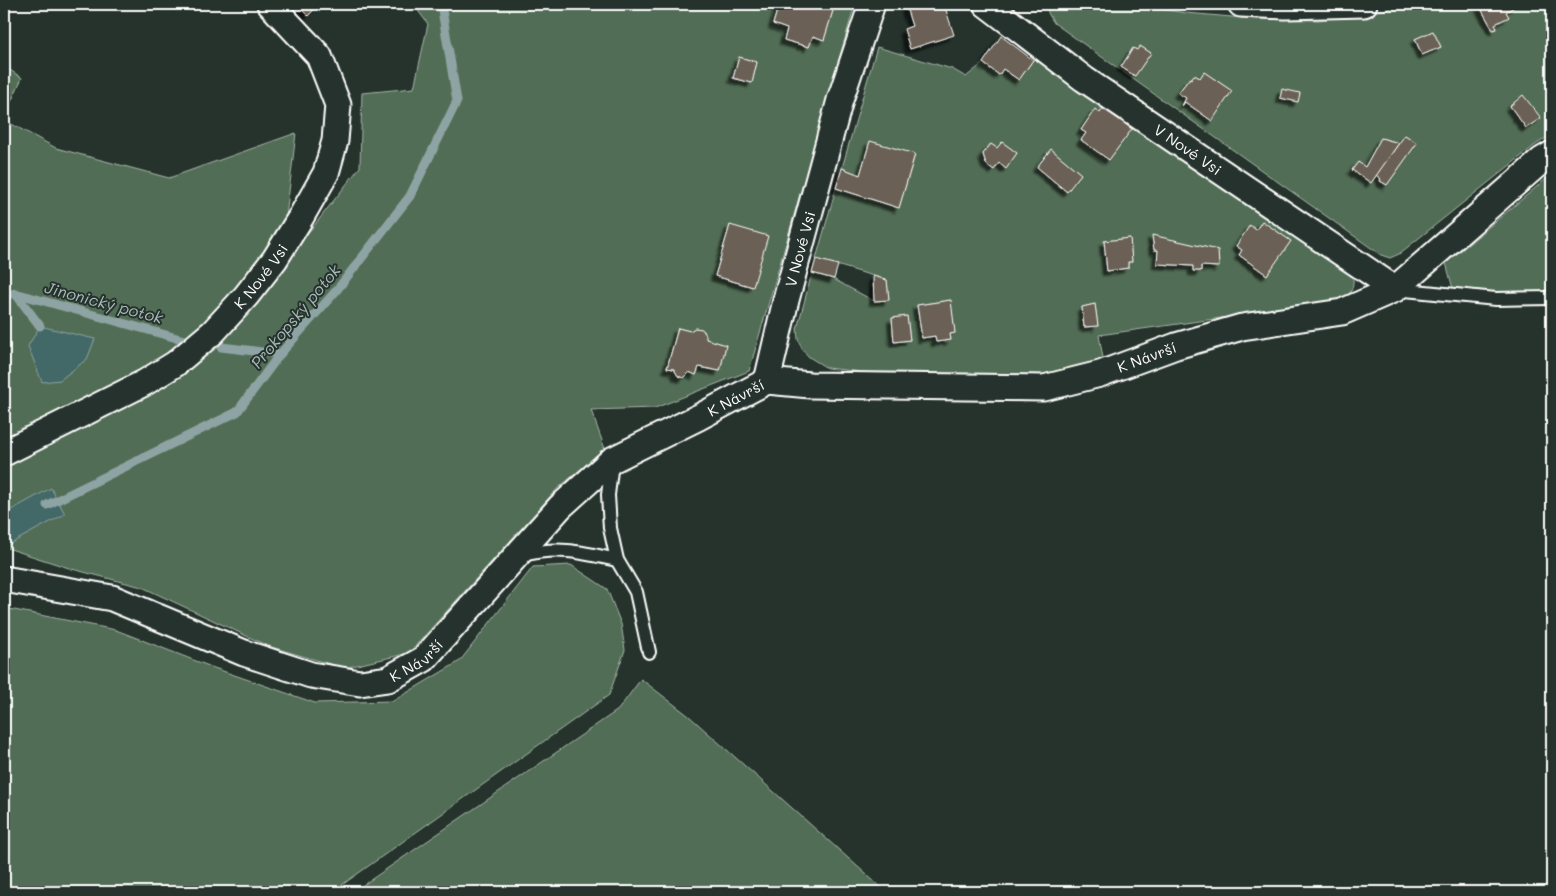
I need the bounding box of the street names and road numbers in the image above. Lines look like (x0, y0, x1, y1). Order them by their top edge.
street label: V Nové Vsi (1150, 119, 1226, 179)
street label: V Nové Vsi (780, 209, 820, 289)
street label: K Nové Vsi (229, 240, 292, 313)
street label: K Návrší (1114, 337, 1179, 377)
street label: K Návrší (704, 374, 768, 421)
street label: K Návrší (386, 635, 447, 686)

